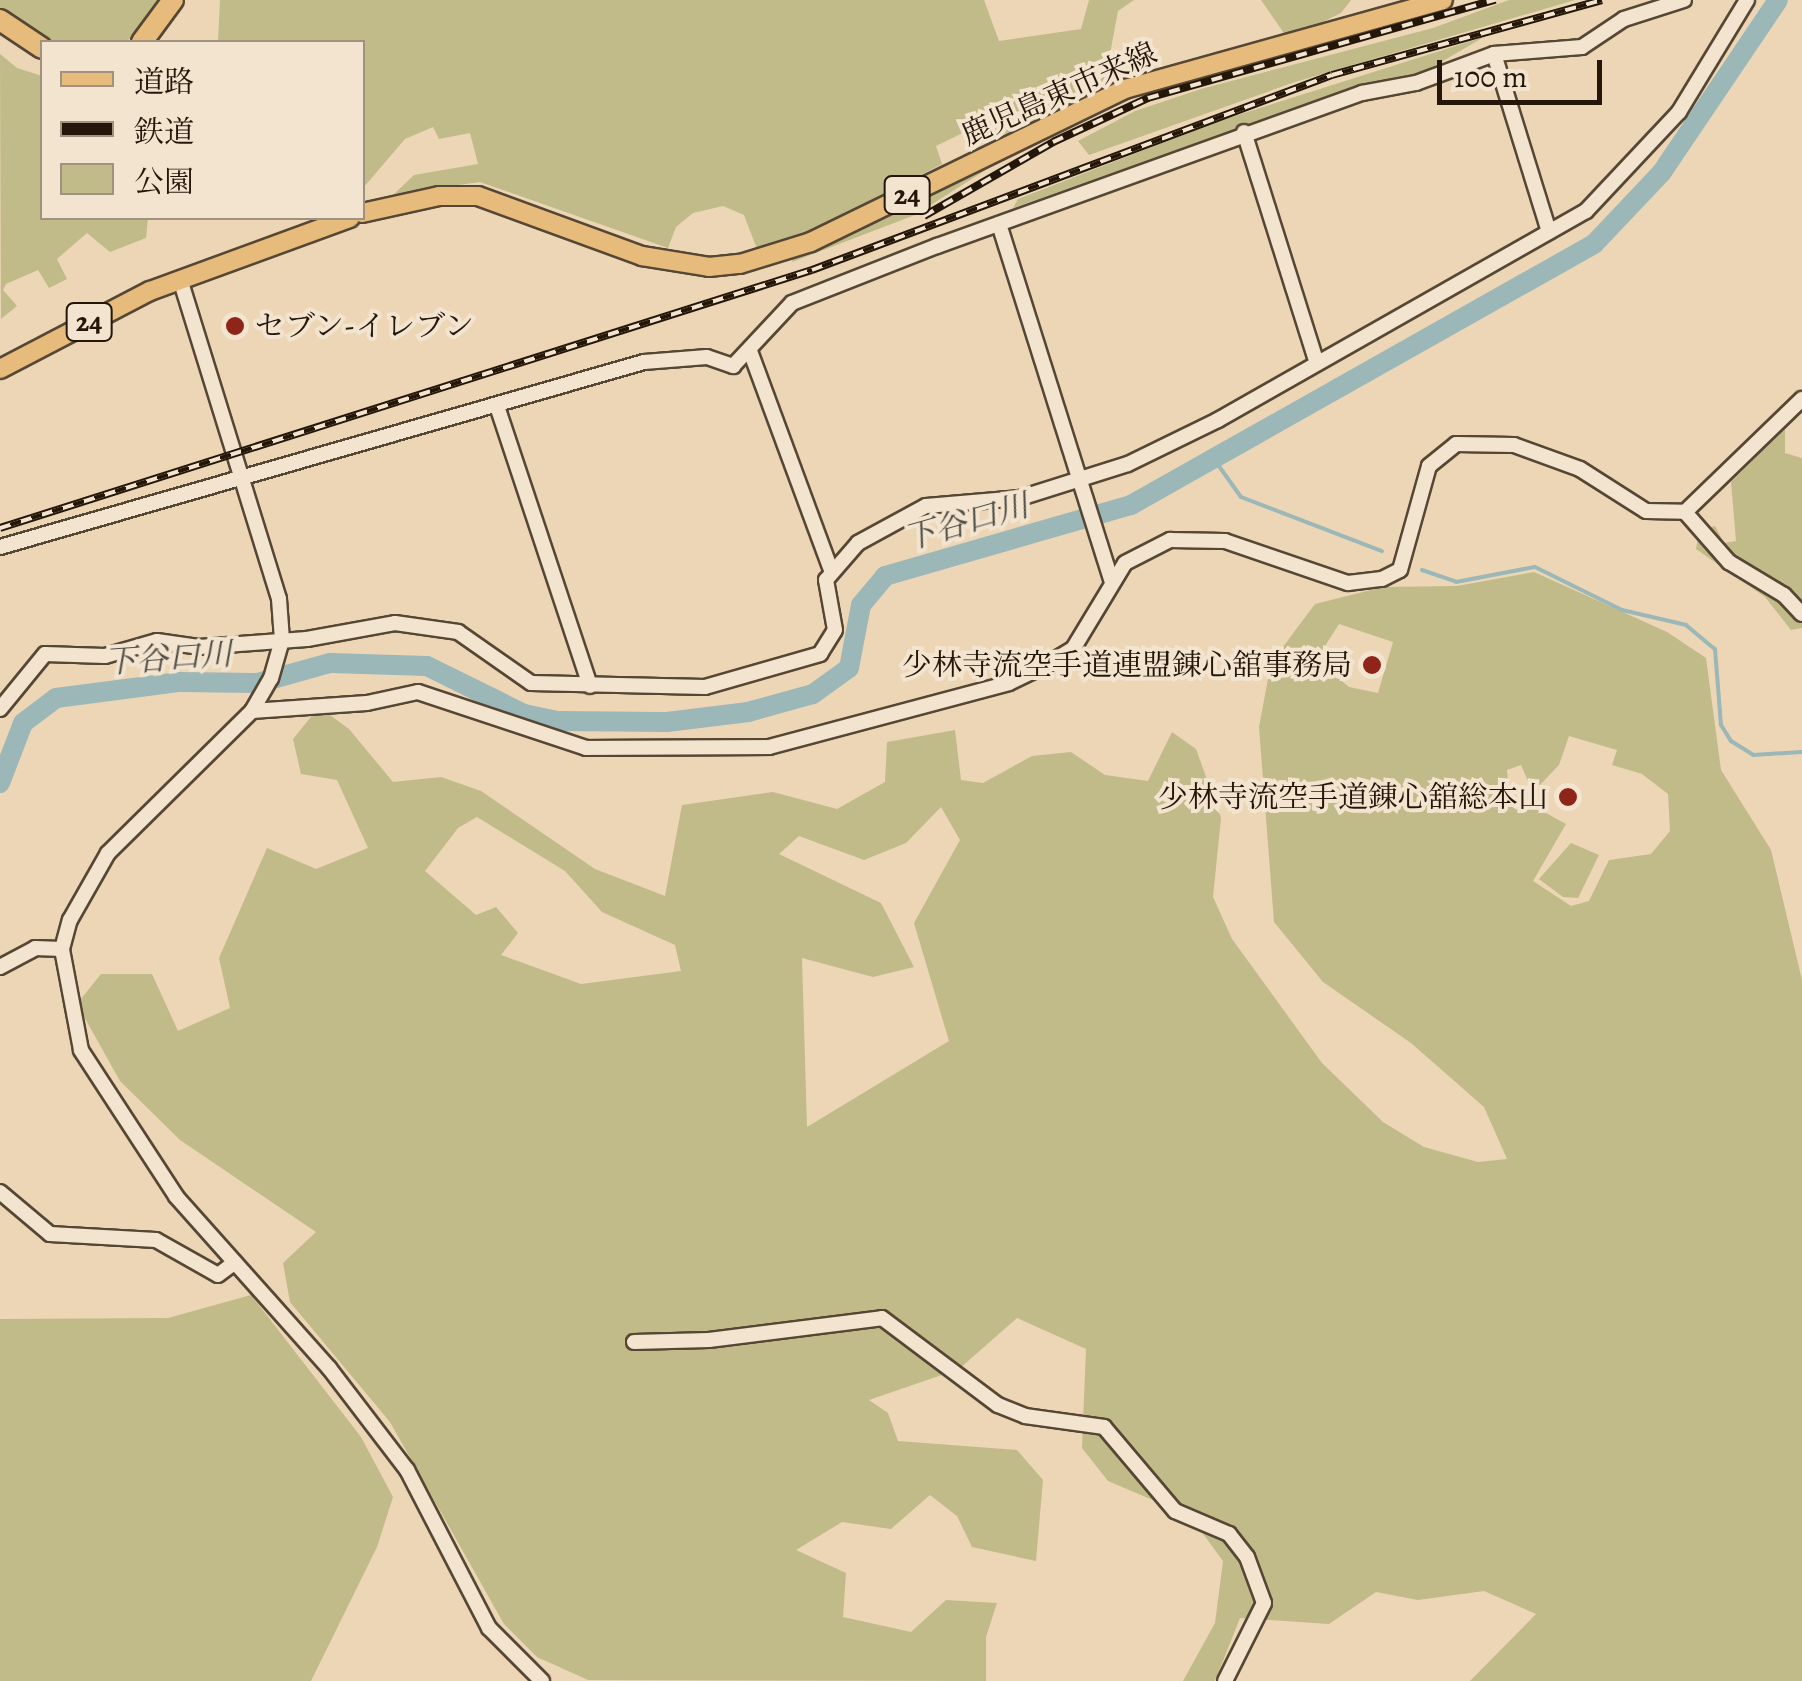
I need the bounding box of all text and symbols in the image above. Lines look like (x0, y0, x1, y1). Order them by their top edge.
street label: 鹿児島東市来線 (956, 35, 1162, 153)
legend (40, 40, 365, 220)
scale bar (1442, 40, 1607, 102)
text: 100 m (1454, 57, 1527, 97)
text: 道路 (134, 62, 194, 102)
text: 鉄道 (134, 112, 194, 152)
text: 公園 (134, 162, 194, 202)
road number: 24 (882, 172, 932, 218)
road number: 24 (64, 299, 114, 345)
place label: セブン-イレブン (255, 308, 476, 344)
marker: セブン-イレブン (224, 315, 246, 337)
water label: 下谷口川 (899, 486, 1033, 558)
water label: 下谷口川 (103, 634, 233, 682)
place label: 少林寺流空手道連盟錬心舘事務局 (902, 647, 1352, 683)
marker: 少林寺流空手道連盟錬心舘事務局 (1361, 654, 1383, 676)
place label: 少林寺流空手道錬心舘総本山 (1158, 779, 1548, 815)
marker: 少林寺流空手道錬心舘総本山 (1557, 786, 1579, 808)

